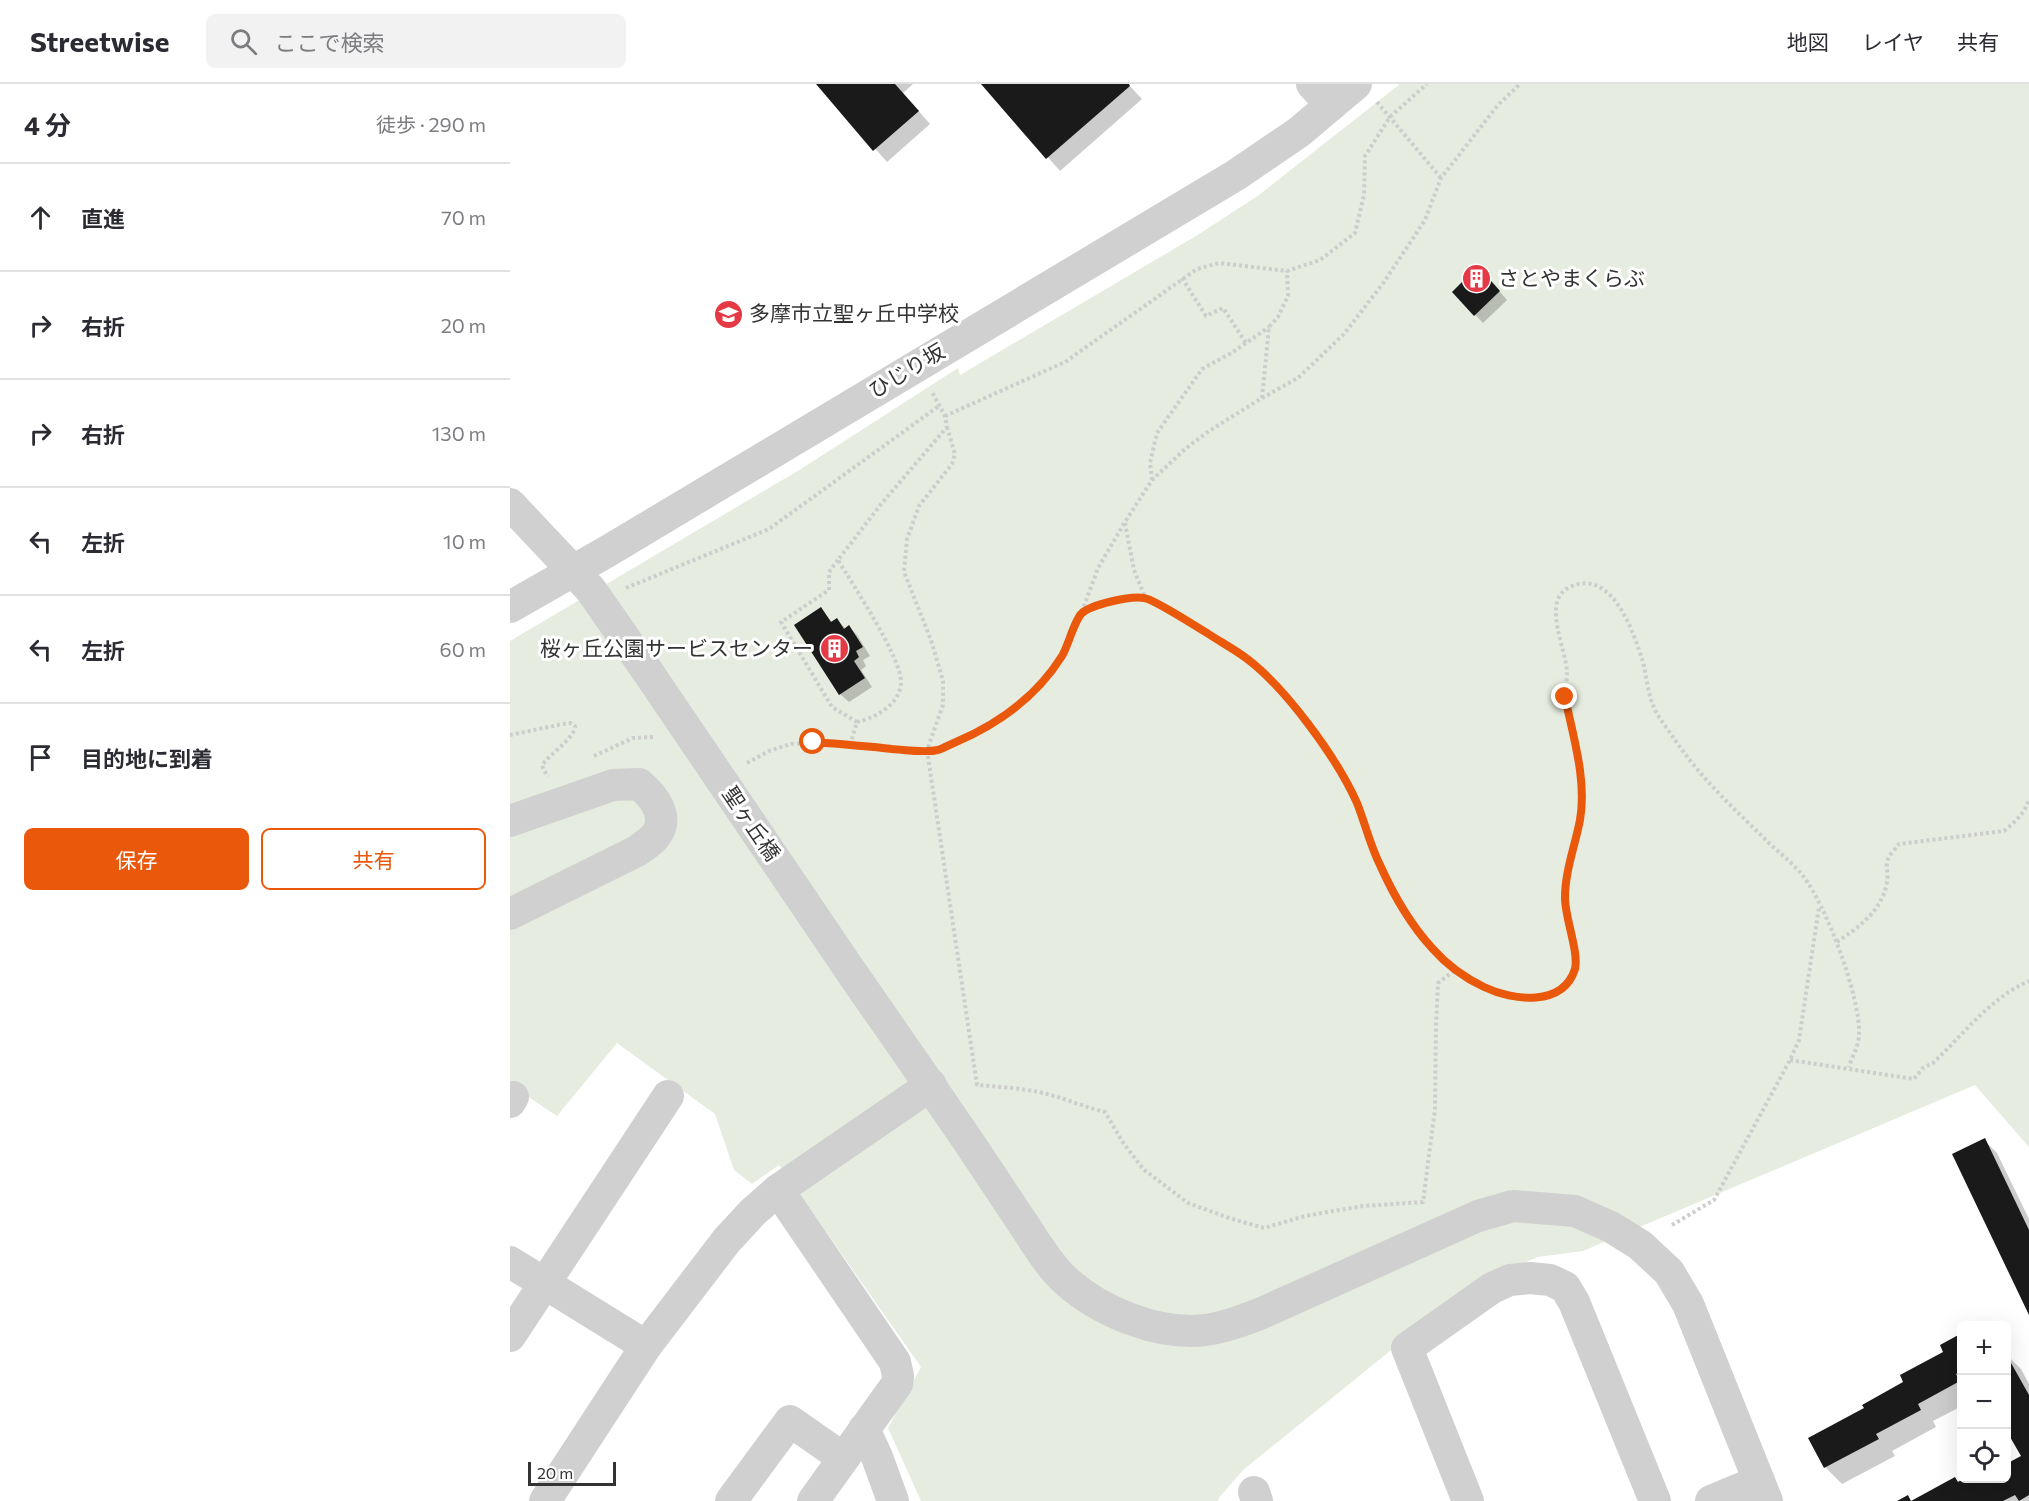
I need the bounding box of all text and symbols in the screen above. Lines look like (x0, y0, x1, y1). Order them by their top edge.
search box (206, 14, 626, 68)
text: Streetwise (30, 24, 170, 58)
icon: search (227, 25, 260, 58)
text: ここで検索 (275, 29, 385, 56)
text: 地図 (1787, 29, 1829, 54)
text: レイヤ (1862, 29, 1924, 54)
text: 共有 (1957, 29, 1999, 54)
text: 4 分 (24, 109, 71, 140)
text: 徒歩 · 290 m (376, 112, 486, 136)
icon: ahead (24, 201, 57, 234)
text: 直進 (81, 205, 125, 232)
text: 70 m (441, 205, 486, 229)
building icon: さとやまくらぶ (1461, 263, 1493, 295)
place label: さとやまくらぶ (1498, 265, 1645, 290)
school or university icon: 多摩市立聖ヶ丘中学校 (712, 298, 744, 330)
place label: 多摩市立聖ヶ丘中学校 (749, 300, 959, 325)
icon: right (24, 309, 57, 342)
text: 右折 (81, 313, 125, 340)
text: 20 m (441, 313, 486, 337)
street label: ひじり坂 (864, 337, 949, 402)
icon: right (24, 417, 57, 450)
text: 右折 (81, 421, 125, 448)
text: 130 m (432, 421, 486, 445)
icon: left (24, 525, 57, 558)
text: 左折 (81, 529, 125, 556)
text: 10 m (443, 529, 486, 553)
icon: left (24, 633, 57, 666)
building icon: 桜ヶ丘公園サービスセンター (818, 633, 850, 665)
place label: 桜ヶ丘公園サービスセンター (540, 635, 813, 660)
text: 左折 (81, 637, 125, 664)
text: 60 m (440, 637, 486, 661)
route end (1551, 683, 1577, 709)
route start (799, 728, 825, 754)
icon: arrive (24, 741, 57, 774)
text: 目的地に到着 (81, 745, 213, 772)
street label: 聖ヶ丘橋 (718, 781, 786, 865)
button: 保存 (24, 828, 249, 890)
button: 共有 (261, 828, 486, 890)
map controls (1957, 1321, 2011, 1483)
button: + (1957, 1321, 2011, 1375)
button: − (1957, 1375, 2011, 1429)
button: locate (1957, 1429, 2011, 1483)
scale bar (528, 1459, 616, 1486)
text: 20 m (537, 1463, 573, 1482)

